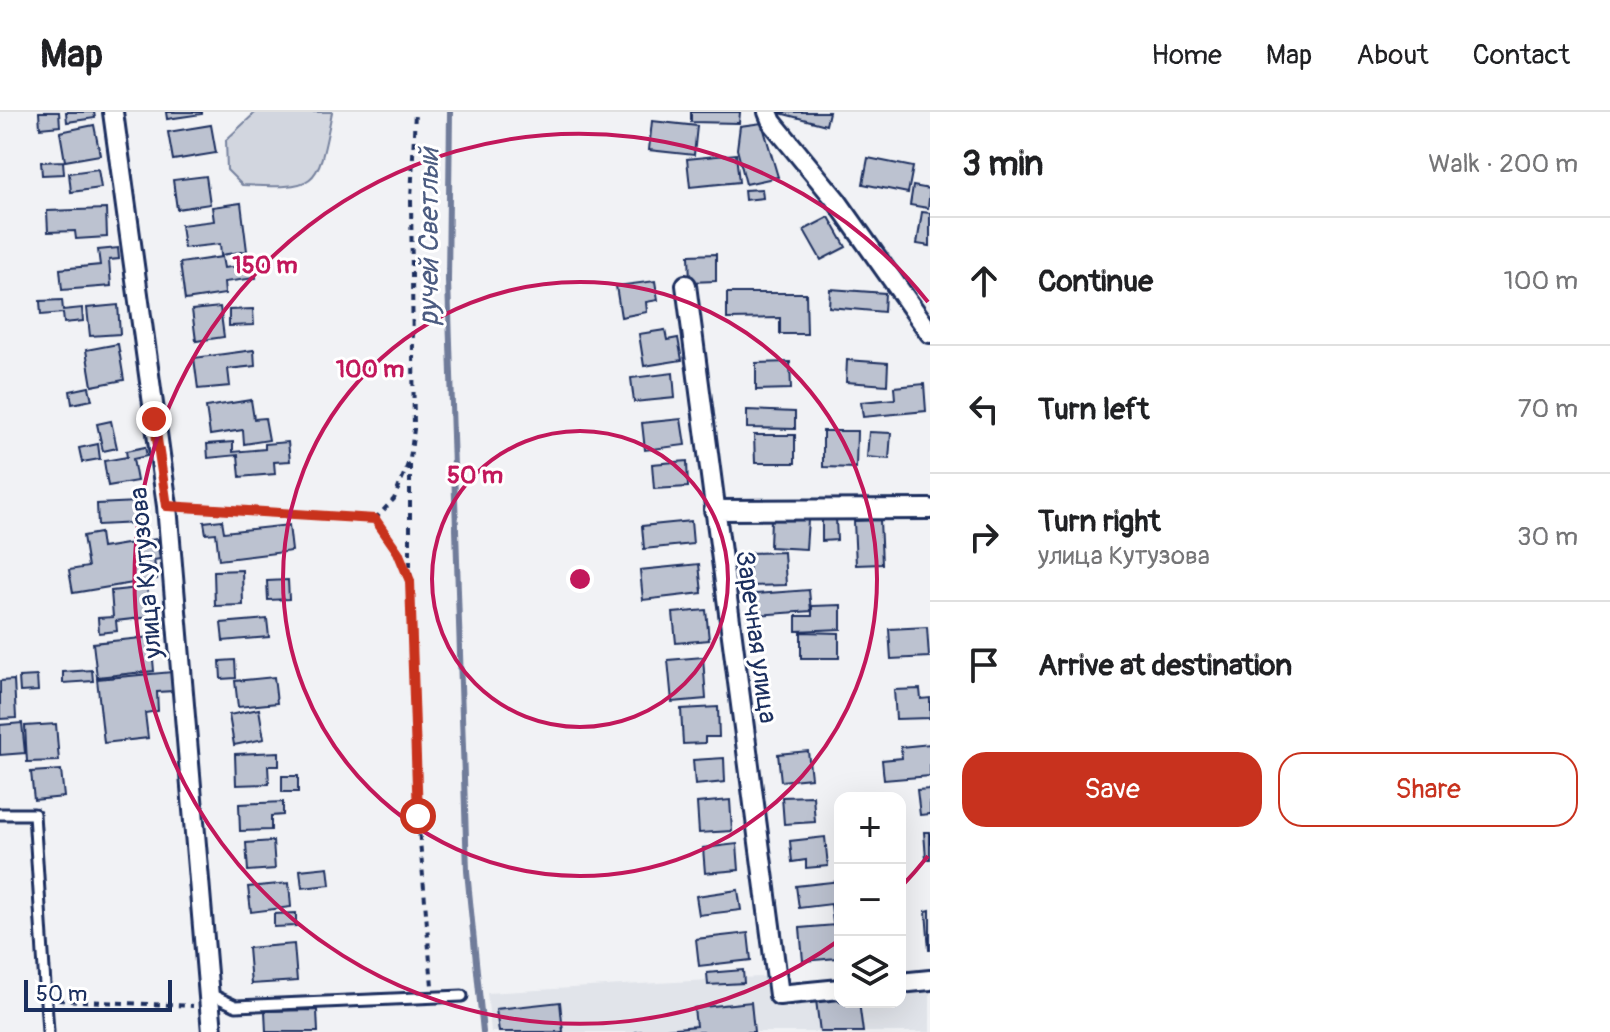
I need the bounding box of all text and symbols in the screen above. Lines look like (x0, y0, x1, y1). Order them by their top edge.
text: Map (40, 31, 103, 79)
text: Home (1151, 38, 1222, 73)
text: Map (1266, 38, 1312, 73)
text: About (1356, 38, 1429, 73)
text: Contact (1473, 38, 1570, 73)
text: 3 min (962, 143, 1044, 186)
water label: ручей Светлый (412, 146, 447, 326)
text: Walk · 200 m (1428, 148, 1578, 180)
text: 150 m (232, 251, 298, 280)
icon: ahead (962, 259, 1006, 303)
text: Continue (1038, 263, 1153, 300)
text: 100 m (1504, 265, 1578, 297)
text: 100 m (336, 355, 404, 384)
icon: left (962, 387, 1006, 431)
text: Turn left (1038, 391, 1149, 428)
text: 70 m (1518, 393, 1578, 425)
route end (136, 401, 172, 437)
text: 50 m (447, 461, 503, 490)
street label: улица Кутузова (123, 486, 170, 661)
text: Turn right (1038, 503, 1161, 540)
icon: right (962, 515, 1006, 559)
text: 30 m (1517, 521, 1578, 553)
text: улица Кутузова (1038, 540, 1210, 572)
street label: Заречная улица (728, 549, 784, 725)
centre of rings (566, 565, 594, 593)
icon: arrive (962, 643, 1006, 687)
text: Arrive at destination (1038, 647, 1292, 684)
button: Save (962, 752, 1262, 827)
button: Share (1278, 752, 1578, 827)
map controls (834, 792, 906, 1008)
button: + (834, 792, 906, 864)
route start (400, 798, 436, 834)
button: − (834, 864, 906, 936)
button: layers (834, 936, 906, 1008)
scale bar (24, 976, 172, 1012)
text: 50 m (36, 980, 87, 1008)

